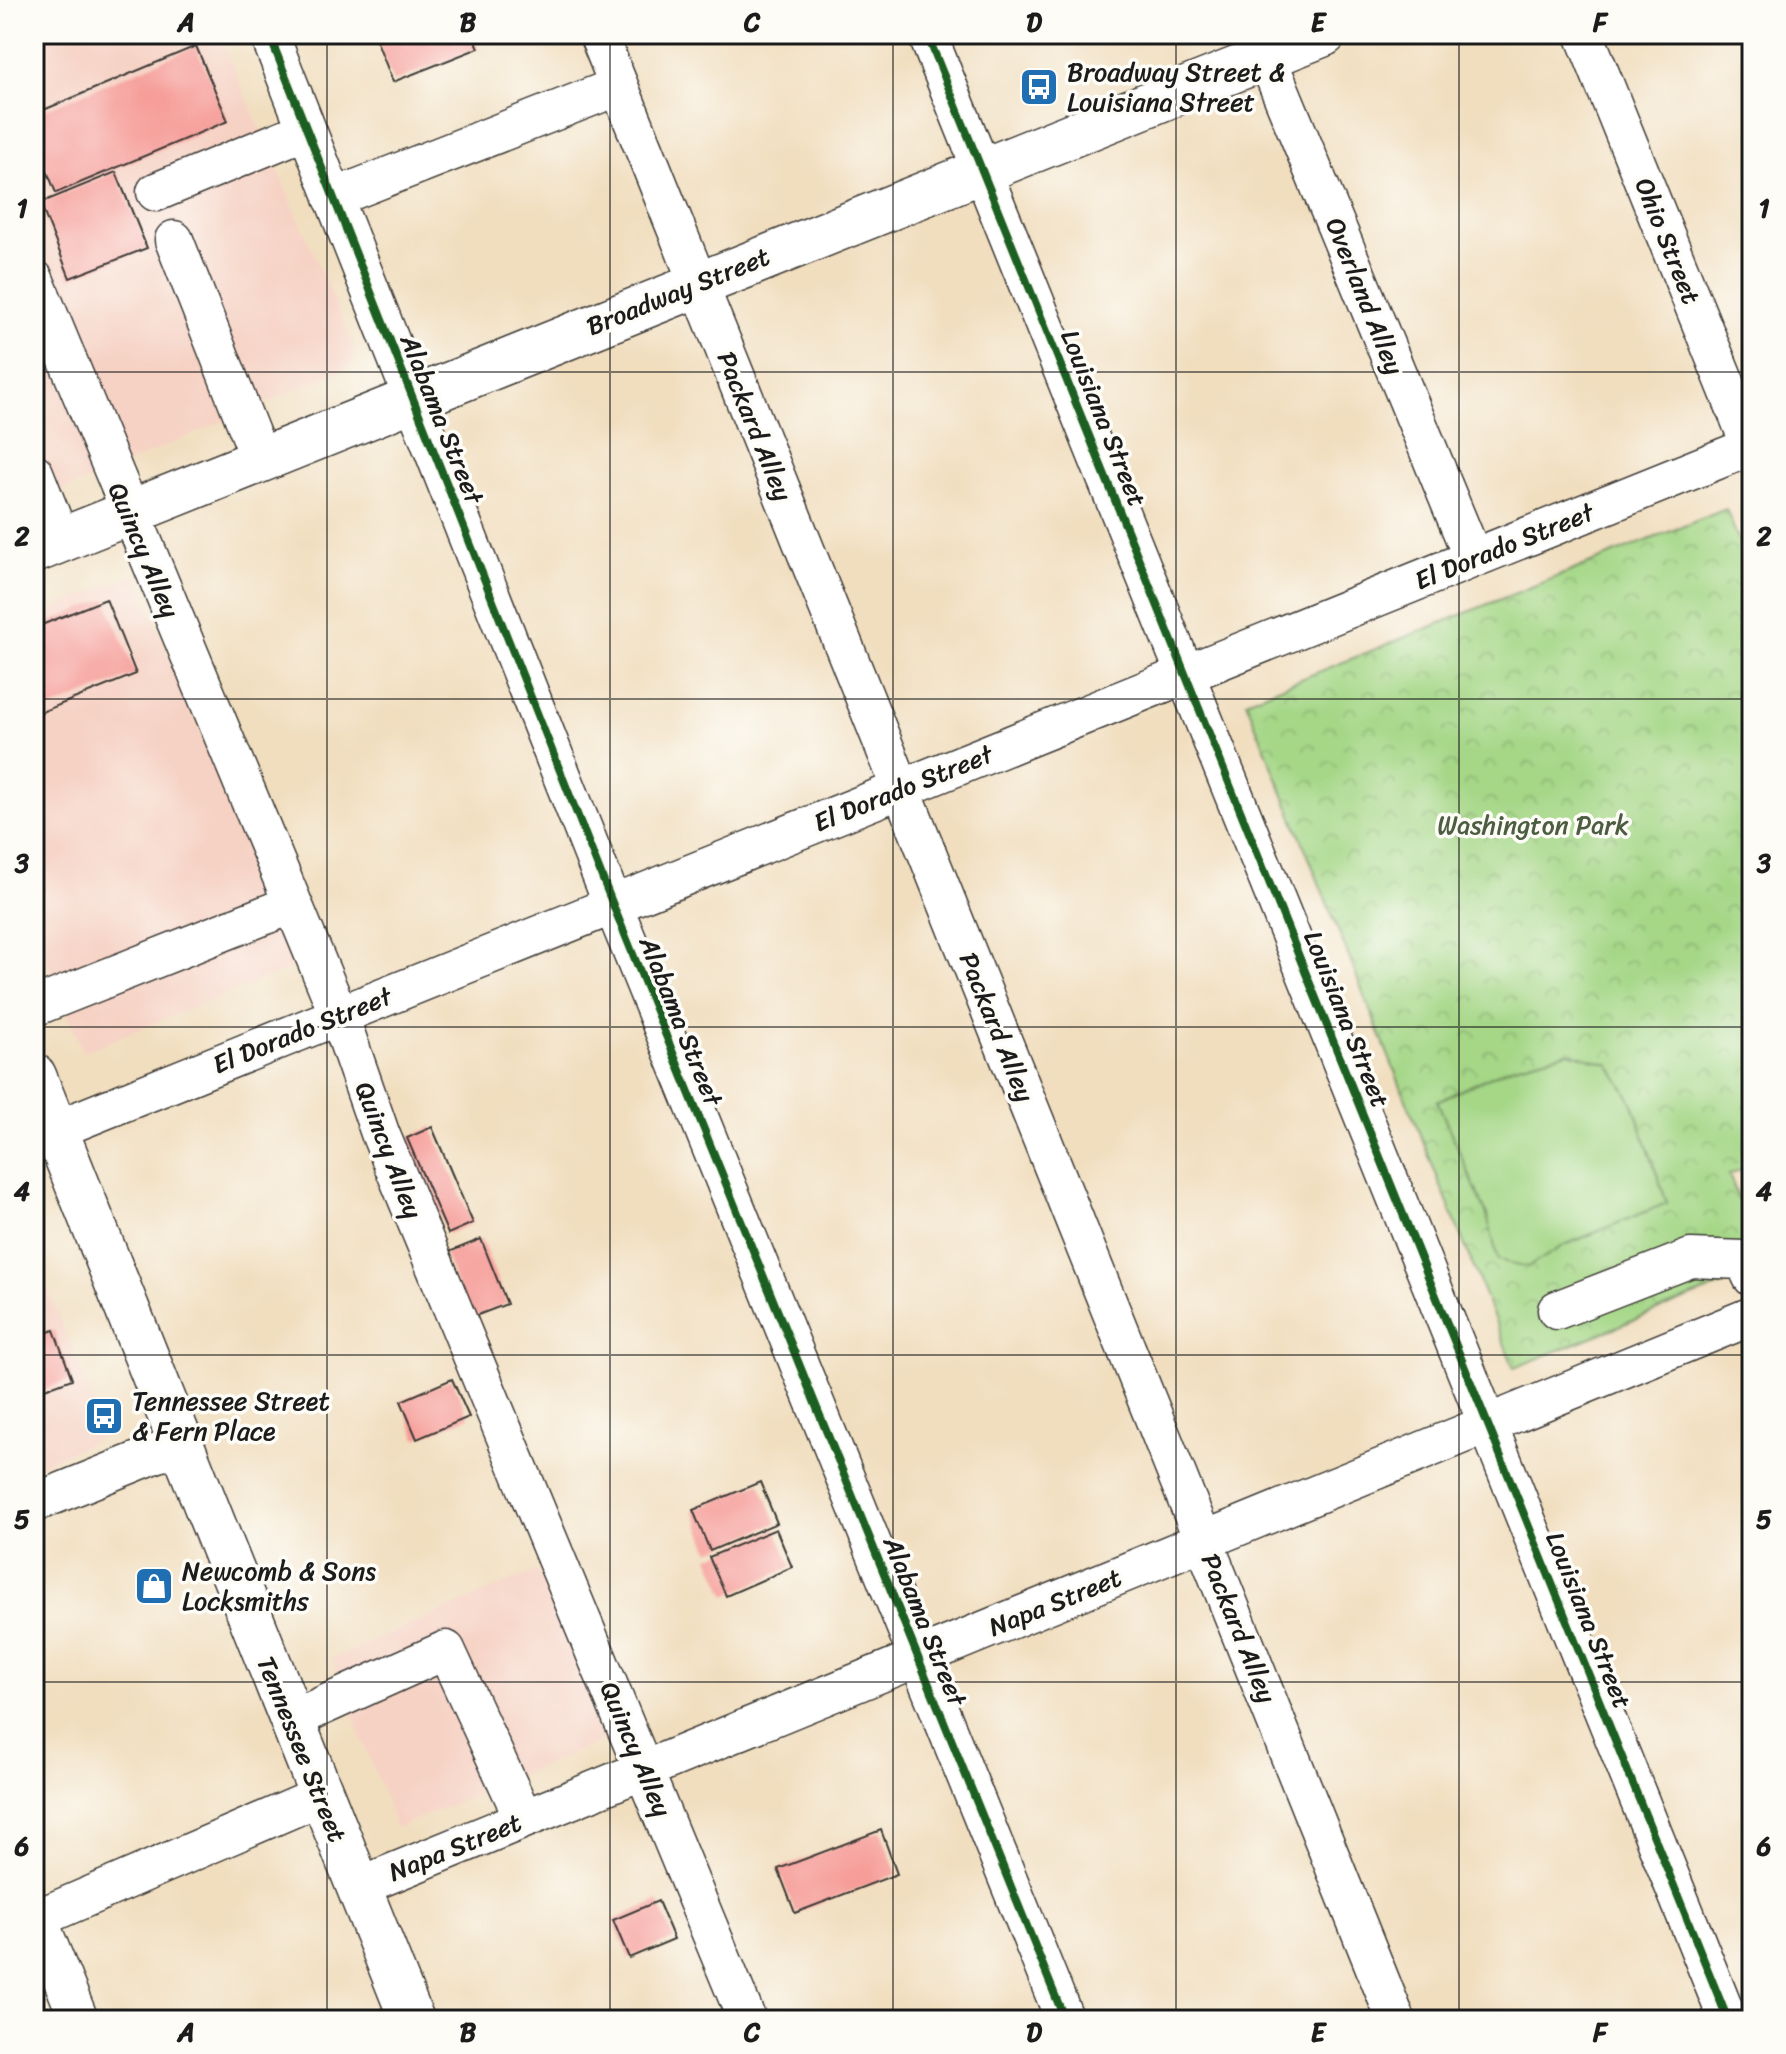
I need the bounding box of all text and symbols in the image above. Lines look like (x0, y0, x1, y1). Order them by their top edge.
text: A (176, 0, 195, 45)
text: B (460, 0, 477, 45)
text: C (743, 0, 761, 45)
text: D (1026, 0, 1042, 45)
text: E (1311, 0, 1328, 45)
text: F (1592, 0, 1609, 45)
place label: Broadway Street & Louisiana Street (1067, 49, 1285, 125)
bus stop icon: Broadway Street & Louisiana Street (1018, 66, 1060, 108)
street label: Ohio Street (1622, 171, 1714, 311)
text: 1 (16, 185, 28, 231)
text: 1 (1758, 185, 1770, 231)
street label: Overland Alley (1312, 210, 1418, 382)
street label: Broadway Street (579, 233, 777, 349)
street label: Louisiana Street (1047, 322, 1161, 514)
street label: Alabama Street (387, 326, 498, 512)
street label: Packard Alley (704, 344, 806, 509)
street label: Quincy Alley (95, 475, 193, 626)
street label: El Dorado Street (1407, 489, 1602, 603)
text: 2 (13, 513, 30, 559)
text: 2 (1755, 513, 1772, 559)
street label: El Dorado Street (806, 731, 1001, 845)
park label: Washington Park (1437, 802, 1629, 848)
text: 3 (14, 840, 30, 886)
text: 3 (1756, 840, 1772, 886)
street label: Louisiana Street (1290, 923, 1404, 1115)
street label: Alabama Street (626, 928, 737, 1114)
street label: Packard Alley (946, 945, 1048, 1110)
street label: El Dorado Street (205, 973, 400, 1087)
street label: Quincy Alley (342, 1075, 436, 1226)
text: 4 (14, 1168, 30, 1214)
text: 4 (1756, 1168, 1772, 1214)
place label: Tennessee Street & Fern Place (132, 1378, 330, 1454)
bus stop icon: Tennessee Street & Fern Place (83, 1395, 125, 1437)
text: 5 (14, 1496, 30, 1542)
text: 5 (1756, 1496, 1772, 1542)
street label: Louisiana Street (1532, 1524, 1646, 1716)
street label: Alabama Street (870, 1528, 981, 1714)
street label: Packard Alley (1188, 1546, 1290, 1711)
place label: Newcomb & Sons Locksmiths (182, 1548, 376, 1624)
street label: Napa Street (981, 1554, 1129, 1650)
shop icon: Newcomb & Sons Locksmiths (133, 1565, 175, 1607)
street label: Tennessee Street (244, 1649, 360, 1849)
street label: Quincy Alley (587, 1674, 685, 1825)
street label: Napa Street (381, 1799, 529, 1895)
text: 6 (14, 1823, 30, 1869)
text: 6 (1756, 1823, 1772, 1869)
text: A (176, 2009, 195, 2054)
text: B (460, 2009, 477, 2054)
text: C (743, 2009, 761, 2054)
text: D (1026, 2009, 1042, 2054)
text: E (1311, 2009, 1328, 2054)
text: F (1592, 2009, 1609, 2054)

